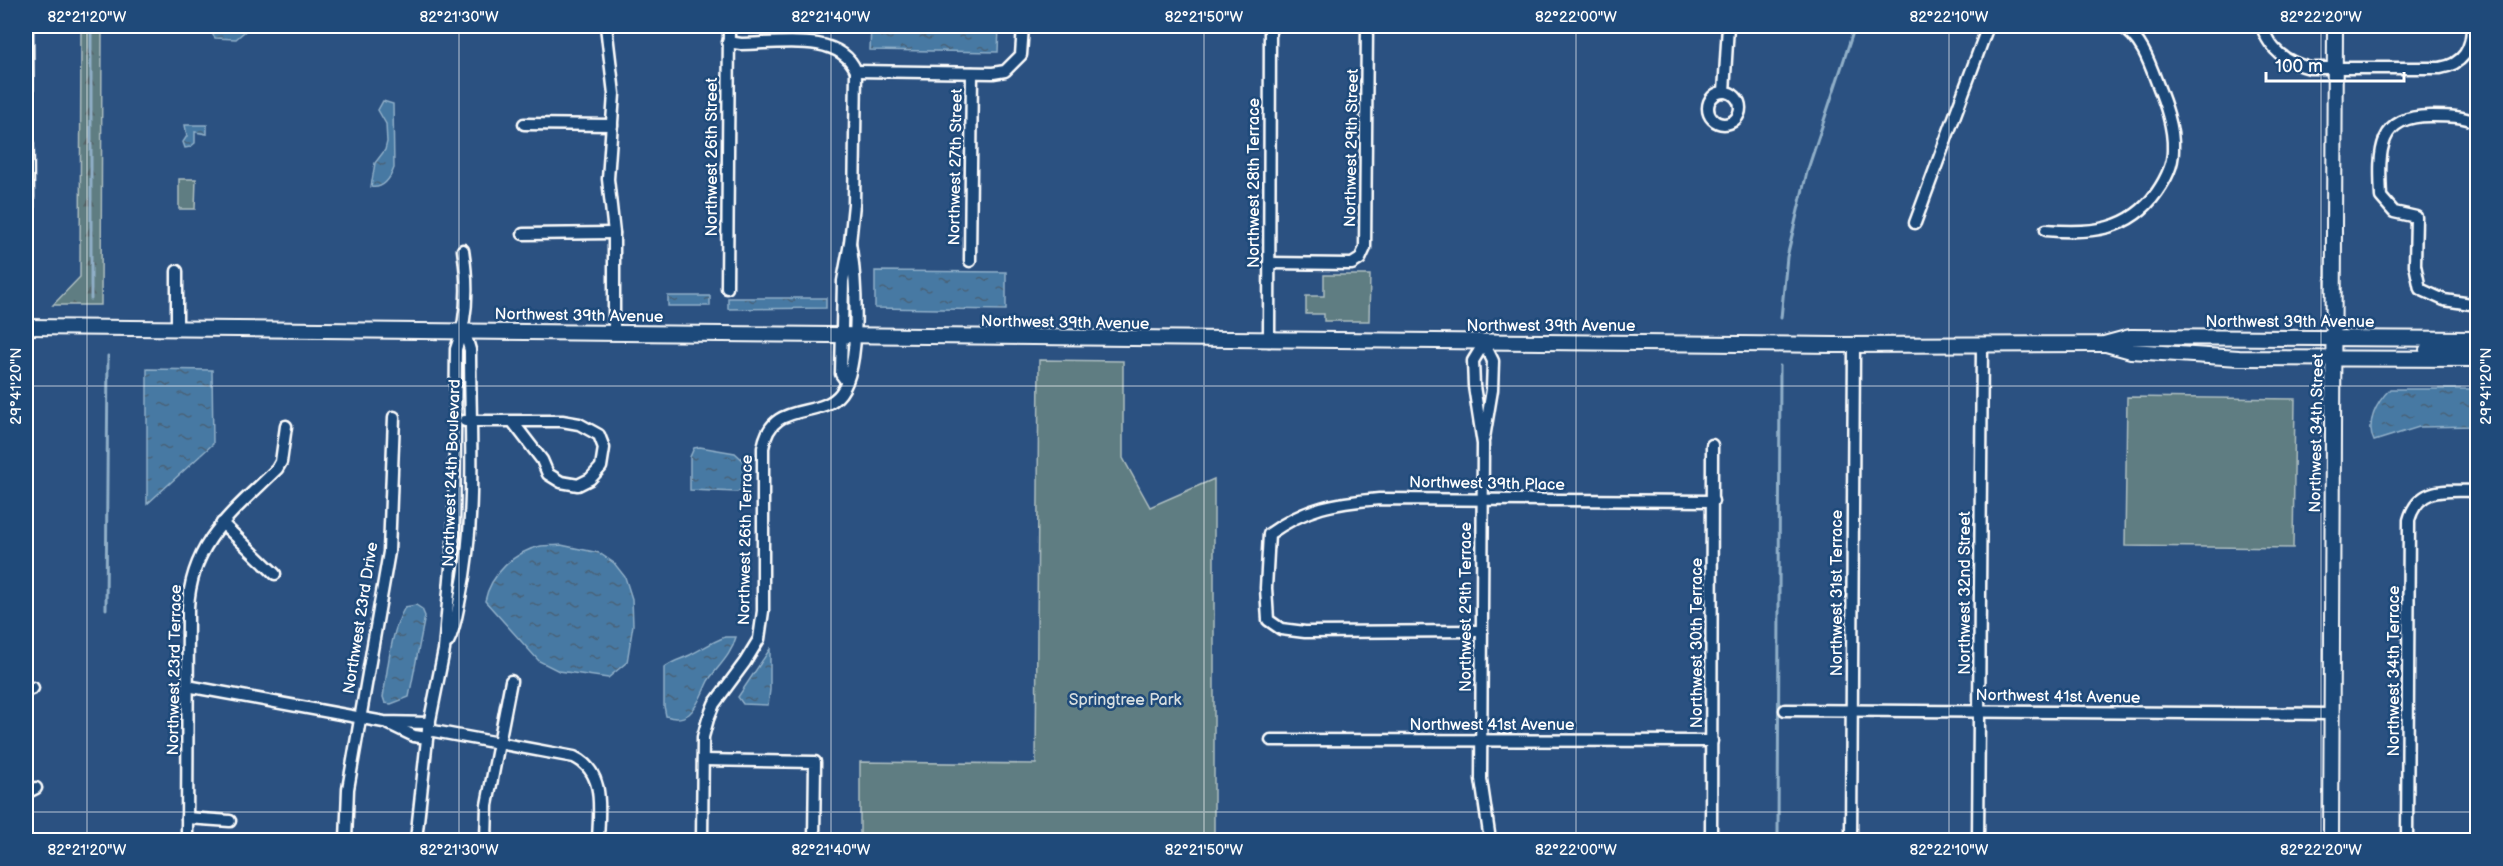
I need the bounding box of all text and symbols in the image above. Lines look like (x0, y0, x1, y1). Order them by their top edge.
text: 82°21'20"W (48, 8, 127, 27)
text: 82°21'30"W (419, 8, 499, 27)
text: 82°21'40"W (791, 8, 871, 27)
text: 82°21'50"W (1165, 8, 1244, 27)
text: 82°22'00"W (1535, 8, 1617, 27)
text: 82°22'10"W (1910, 8, 1989, 27)
text: 82°22'20"W (2280, 8, 2362, 27)
scale bar (2266, 45, 2404, 83)
text: 100 m (2275, 56, 2323, 77)
street label: Northwest 29th Street (1341, 69, 1363, 227)
street label: Northwest 26th Street (703, 77, 722, 236)
street label: Northwest 27th Street (945, 88, 967, 246)
street label: Northwest 28th Terrace (1245, 97, 1264, 268)
street label: Northwest 39th Avenue (494, 305, 664, 327)
street label: Northwest 39th Avenue (980, 312, 1150, 334)
street label: Northwest 39th Avenue (2206, 313, 2375, 332)
street label: Northwest 39th Avenue (1467, 317, 1636, 336)
text: 29°41'20"N (7, 347, 26, 425)
text: 29°41'20"N (2477, 347, 2496, 425)
street label: Northwest 34th Street (2306, 353, 2328, 513)
street label: Northwest 24th Boulevard (439, 379, 465, 567)
street label: Northwest 26th Terrace (735, 454, 757, 625)
street label: Northwest 39th Place (1409, 473, 1566, 495)
street label: Northwest 31st Terrace (1828, 509, 1847, 676)
street label: Northwest 32nd Street (1956, 511, 1975, 675)
street label: Northwest 29th Terrace (1457, 522, 1476, 692)
street label: Northwest 23rd Drive (340, 540, 382, 695)
street label: Northwest 30th Terrace (1688, 557, 1707, 728)
street label: Northwest 23rd Terrace (164, 584, 186, 756)
street label: Northwest 34th Terrace (2385, 585, 2404, 756)
street label: Northwest 41st Avenue (1975, 686, 2141, 708)
park label: Springtree Park (1069, 691, 1181, 710)
street label: Northwest 41st Avenue (1410, 716, 1575, 735)
text: 82°21'20"W (48, 841, 127, 860)
text: 82°21'30"W (419, 841, 499, 860)
text: 82°21'40"W (791, 841, 871, 860)
text: 82°21'50"W (1165, 841, 1244, 860)
text: 82°22'00"W (1535, 841, 1617, 860)
text: 82°22'10"W (1910, 841, 1989, 860)
text: 82°22'20"W (2280, 841, 2362, 860)

